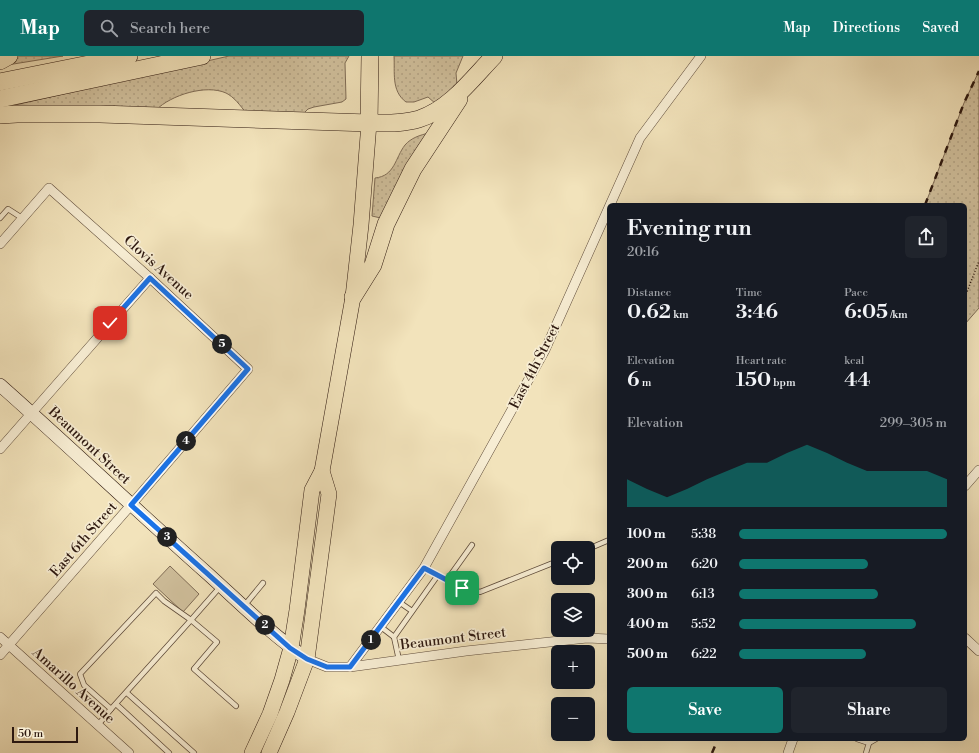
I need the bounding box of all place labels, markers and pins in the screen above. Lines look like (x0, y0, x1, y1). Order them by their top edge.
pin (93, 306, 127, 340)
pin: 5 (212, 334, 232, 354)
pin: 4 (176, 431, 196, 451)
pin: 3 (157, 527, 177, 547)
pin (445, 571, 479, 605)
pin: 2 (255, 615, 275, 635)
pin: 1 (361, 630, 381, 650)

